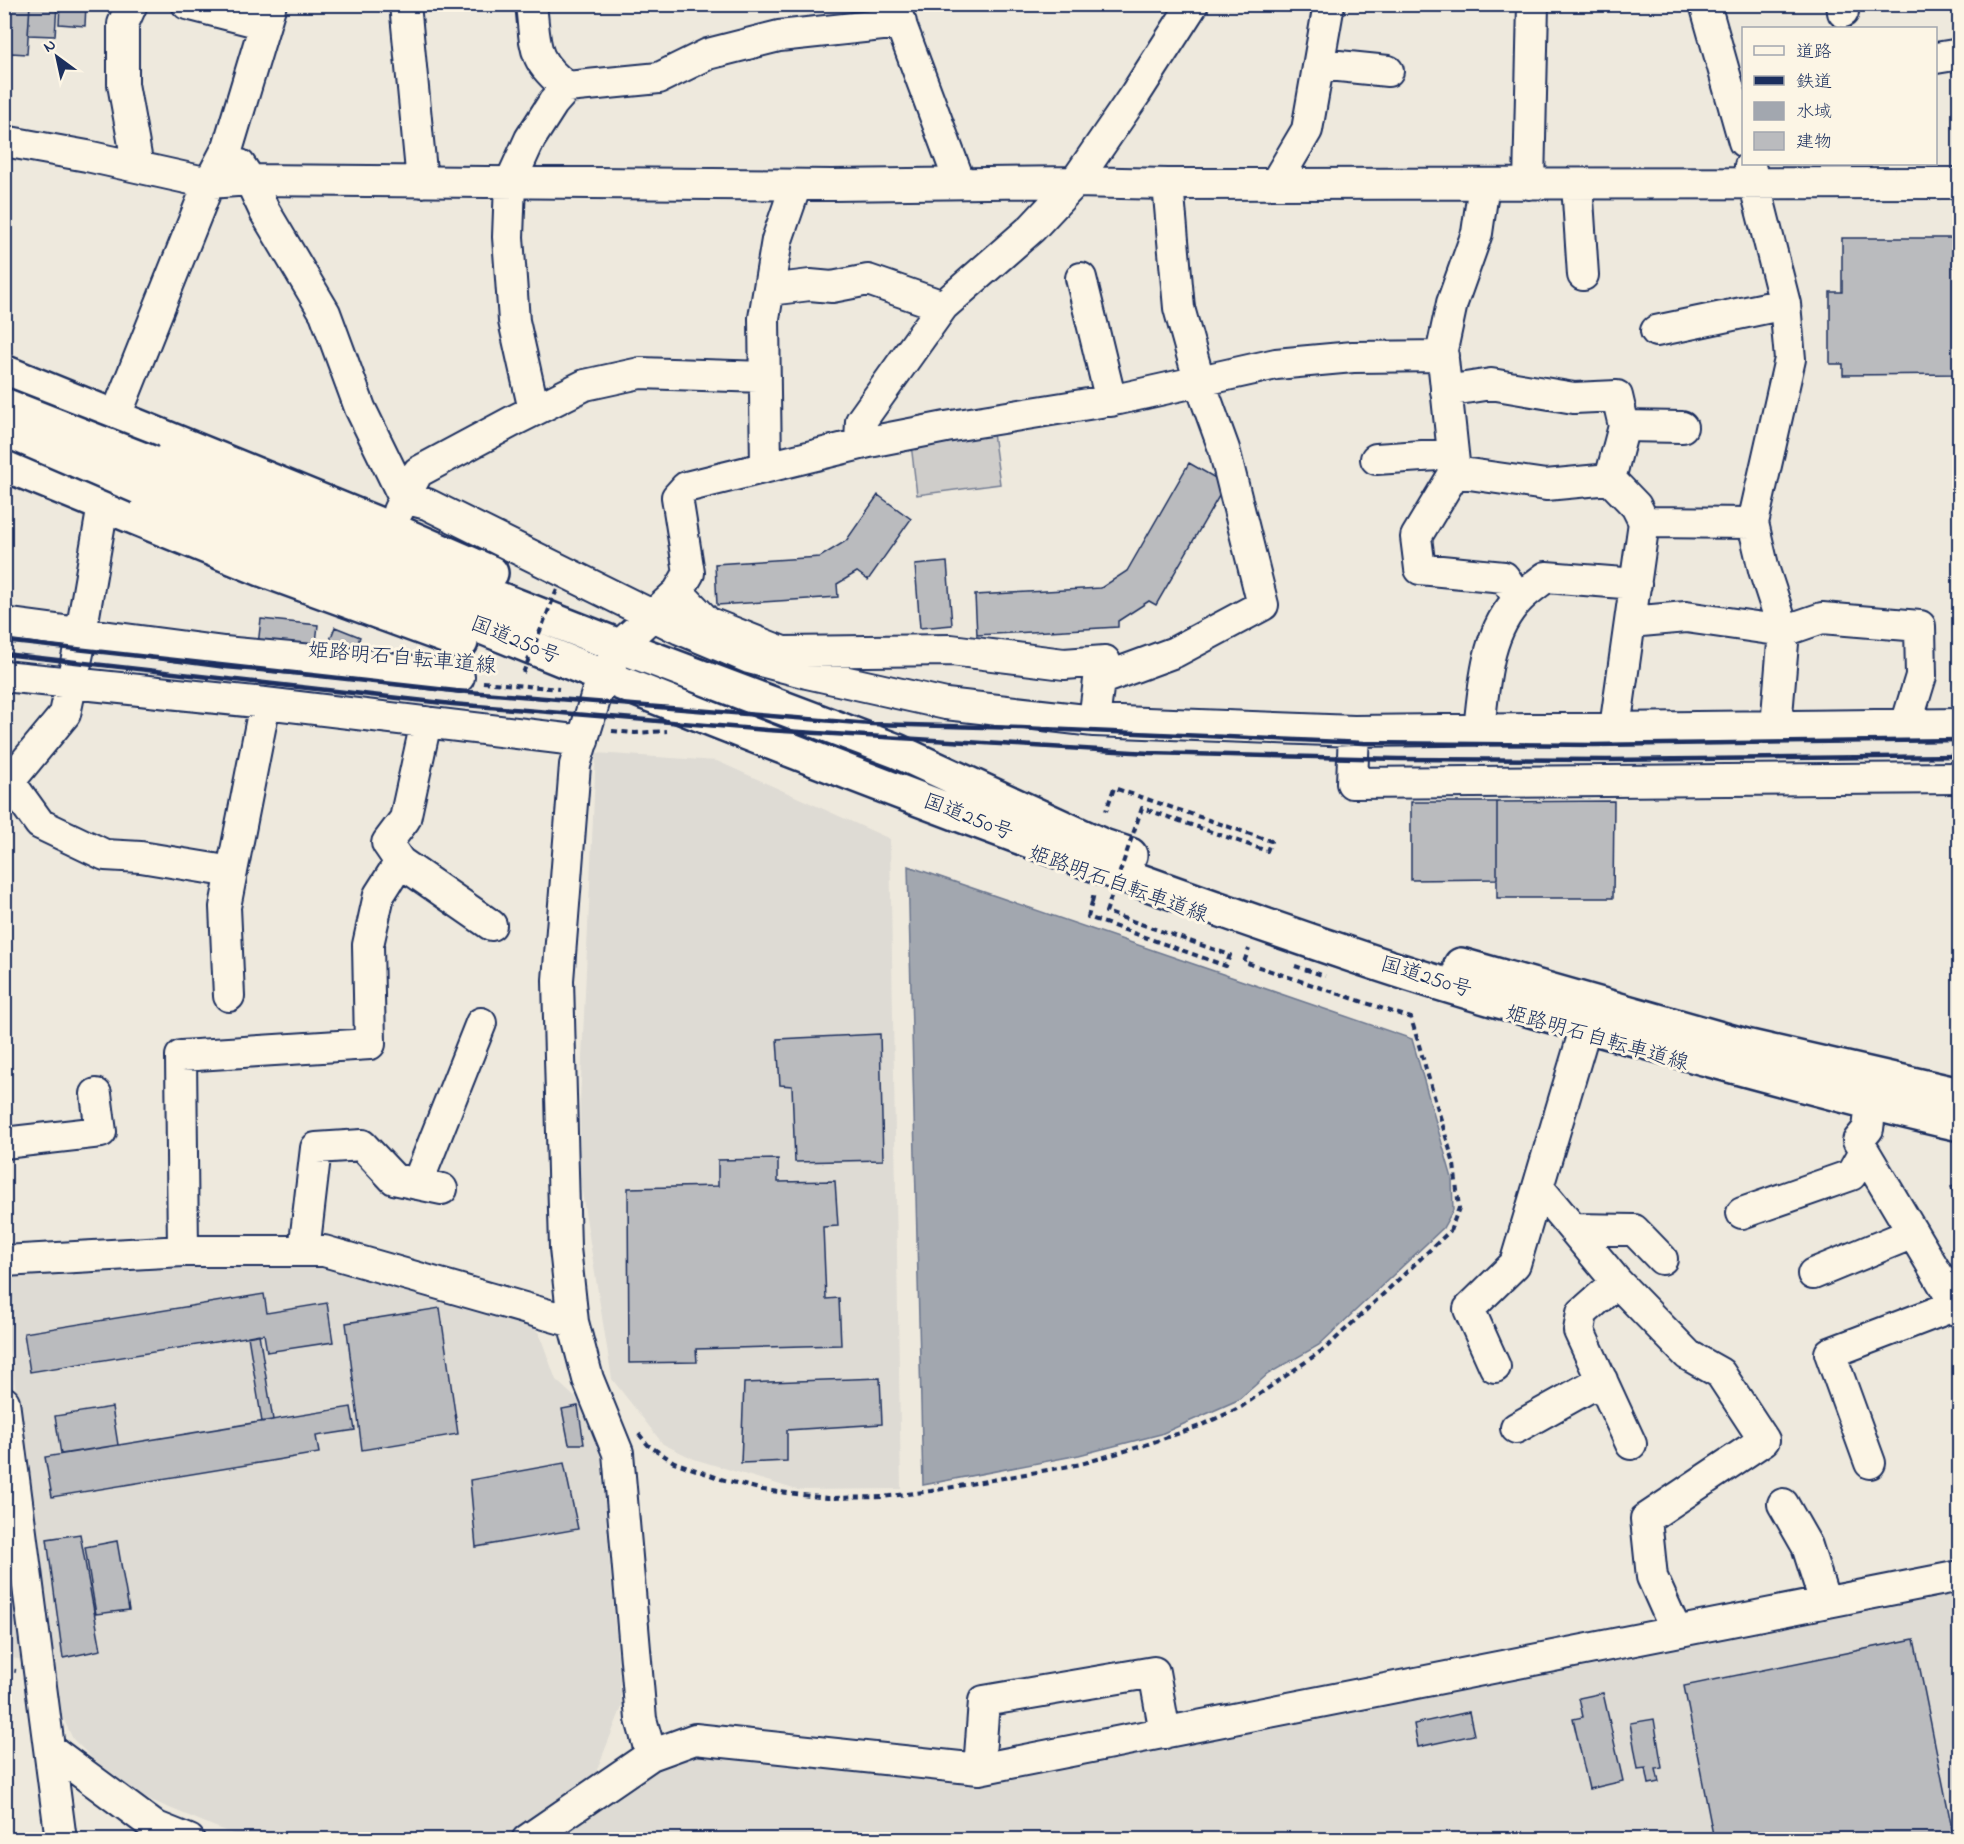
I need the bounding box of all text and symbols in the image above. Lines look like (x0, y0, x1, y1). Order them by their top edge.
north arrow (27, 27, 87, 87)
legend (1742, 27, 1937, 165)
text: N (39, 33, 61, 59)
text: 道路 (1796, 40, 1832, 66)
text: 鉄道 (1796, 70, 1832, 96)
text: 水域 (1796, 100, 1832, 126)
text: 建物 (1796, 130, 1832, 156)
street label: 国道250号 (466, 609, 564, 673)
street label: 姫路明石自転車道線 (307, 636, 497, 682)
street label: 国道250号 (918, 787, 1018, 849)
street label: 姫路明石自転車道線 (1024, 839, 1212, 931)
street label: 国道250号 (1376, 950, 1476, 1006)
street label: 姫路明石自転車道線 (1502, 999, 1692, 1079)

